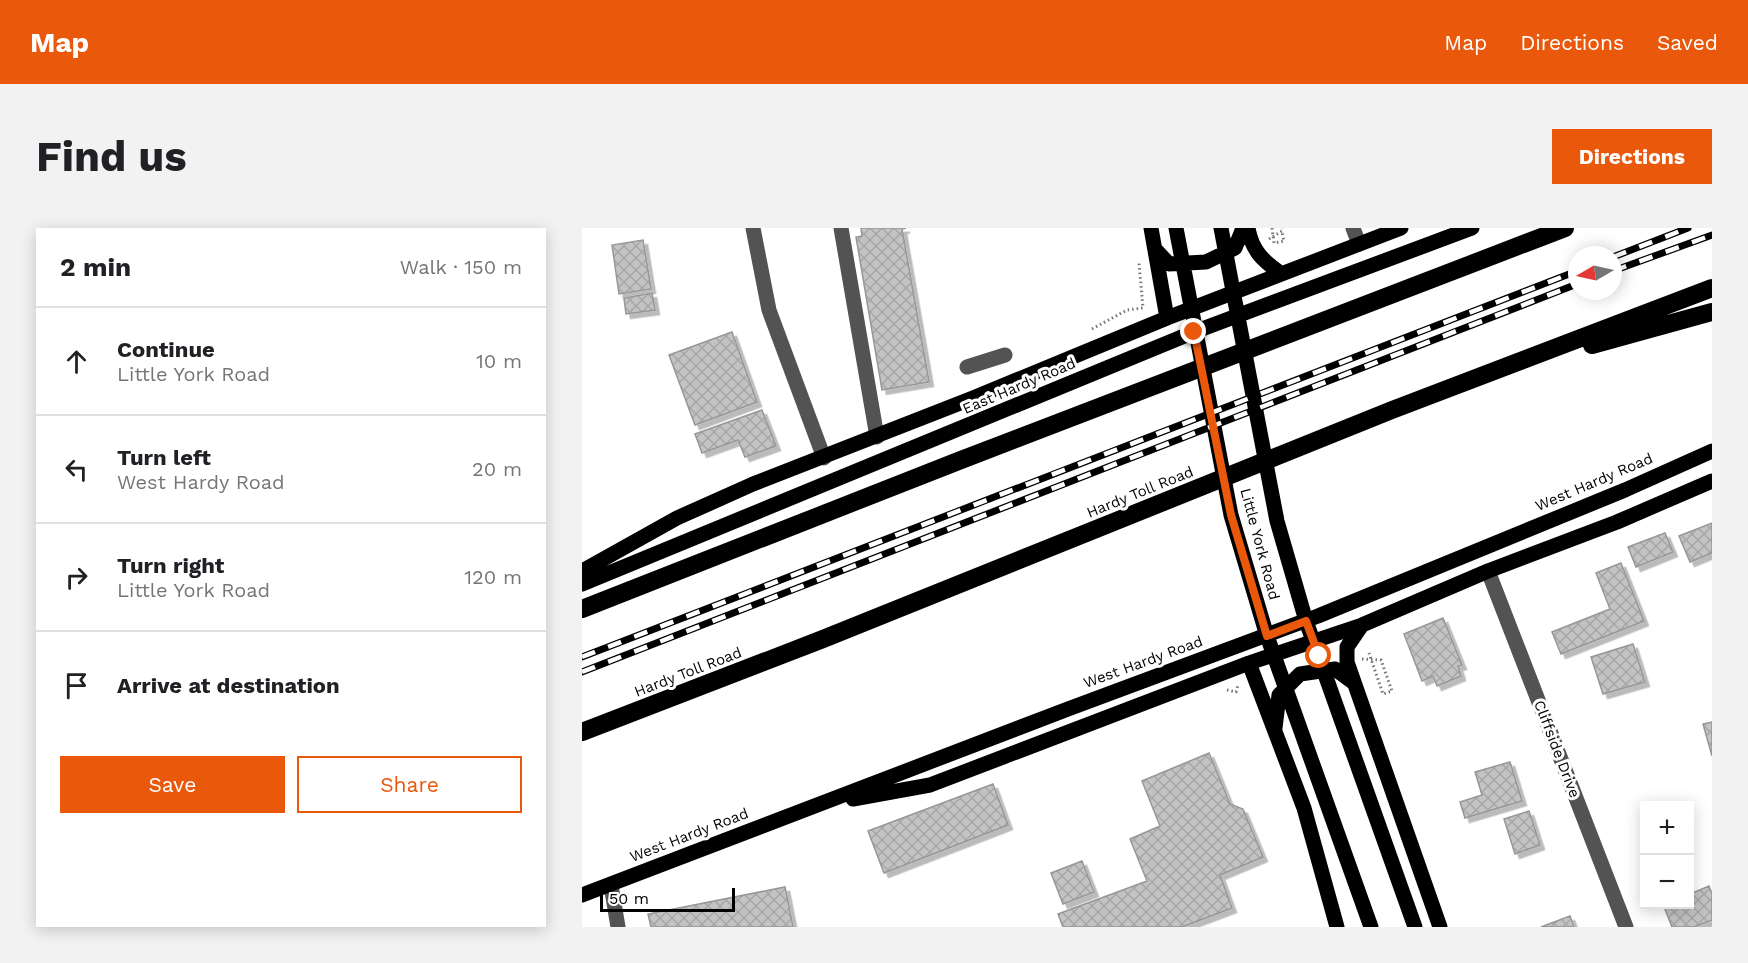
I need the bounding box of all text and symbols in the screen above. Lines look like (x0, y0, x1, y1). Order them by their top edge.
text: Map (30, 26, 89, 59)
text: Map (1444, 30, 1487, 55)
text: Directions (1520, 30, 1624, 55)
text: Saved (1657, 30, 1718, 55)
button: Directions (1552, 129, 1712, 184)
text: Find us (36, 132, 187, 181)
north arrow (1568, 246, 1622, 300)
text: 2 min (60, 252, 131, 282)
text: Walk · 150 m (400, 255, 522, 279)
route end (1180, 318, 1206, 344)
text: Continue (117, 337, 215, 362)
icon: ahead (60, 345, 93, 378)
text: 10 m (476, 349, 522, 373)
street label: East Hardy Road (960, 354, 1078, 418)
text: Little York Road (117, 362, 270, 386)
text: Turn left (117, 445, 211, 470)
street label: West Hardy Road (1533, 449, 1655, 515)
icon: left (60, 453, 93, 486)
text: 20 m (472, 457, 522, 481)
street label: Hardy Toll Road (1084, 462, 1196, 522)
text: West Hardy Road (117, 470, 285, 494)
street label: Little York Road (1236, 486, 1284, 602)
text: Turn right (117, 553, 224, 578)
icon: right (60, 561, 93, 594)
text: 120 m (464, 565, 522, 589)
text: Little York Road (117, 578, 270, 602)
street label: West Hardy Road (1081, 632, 1205, 692)
route start (1305, 642, 1331, 668)
street label: Hardy Toll Road (632, 643, 744, 701)
icon: arrive (60, 669, 93, 702)
text: Arrive at destination (117, 673, 340, 698)
street label: Cliffside Drive (1530, 698, 1584, 800)
button: Save (60, 756, 285, 813)
button: Share (297, 756, 522, 813)
map controls (1640, 801, 1694, 909)
button: + (1640, 801, 1694, 855)
street label: West Hardy Road (627, 804, 751, 866)
button: − (1640, 855, 1694, 909)
scale bar (600, 885, 735, 912)
text: 50 m (609, 889, 649, 908)

